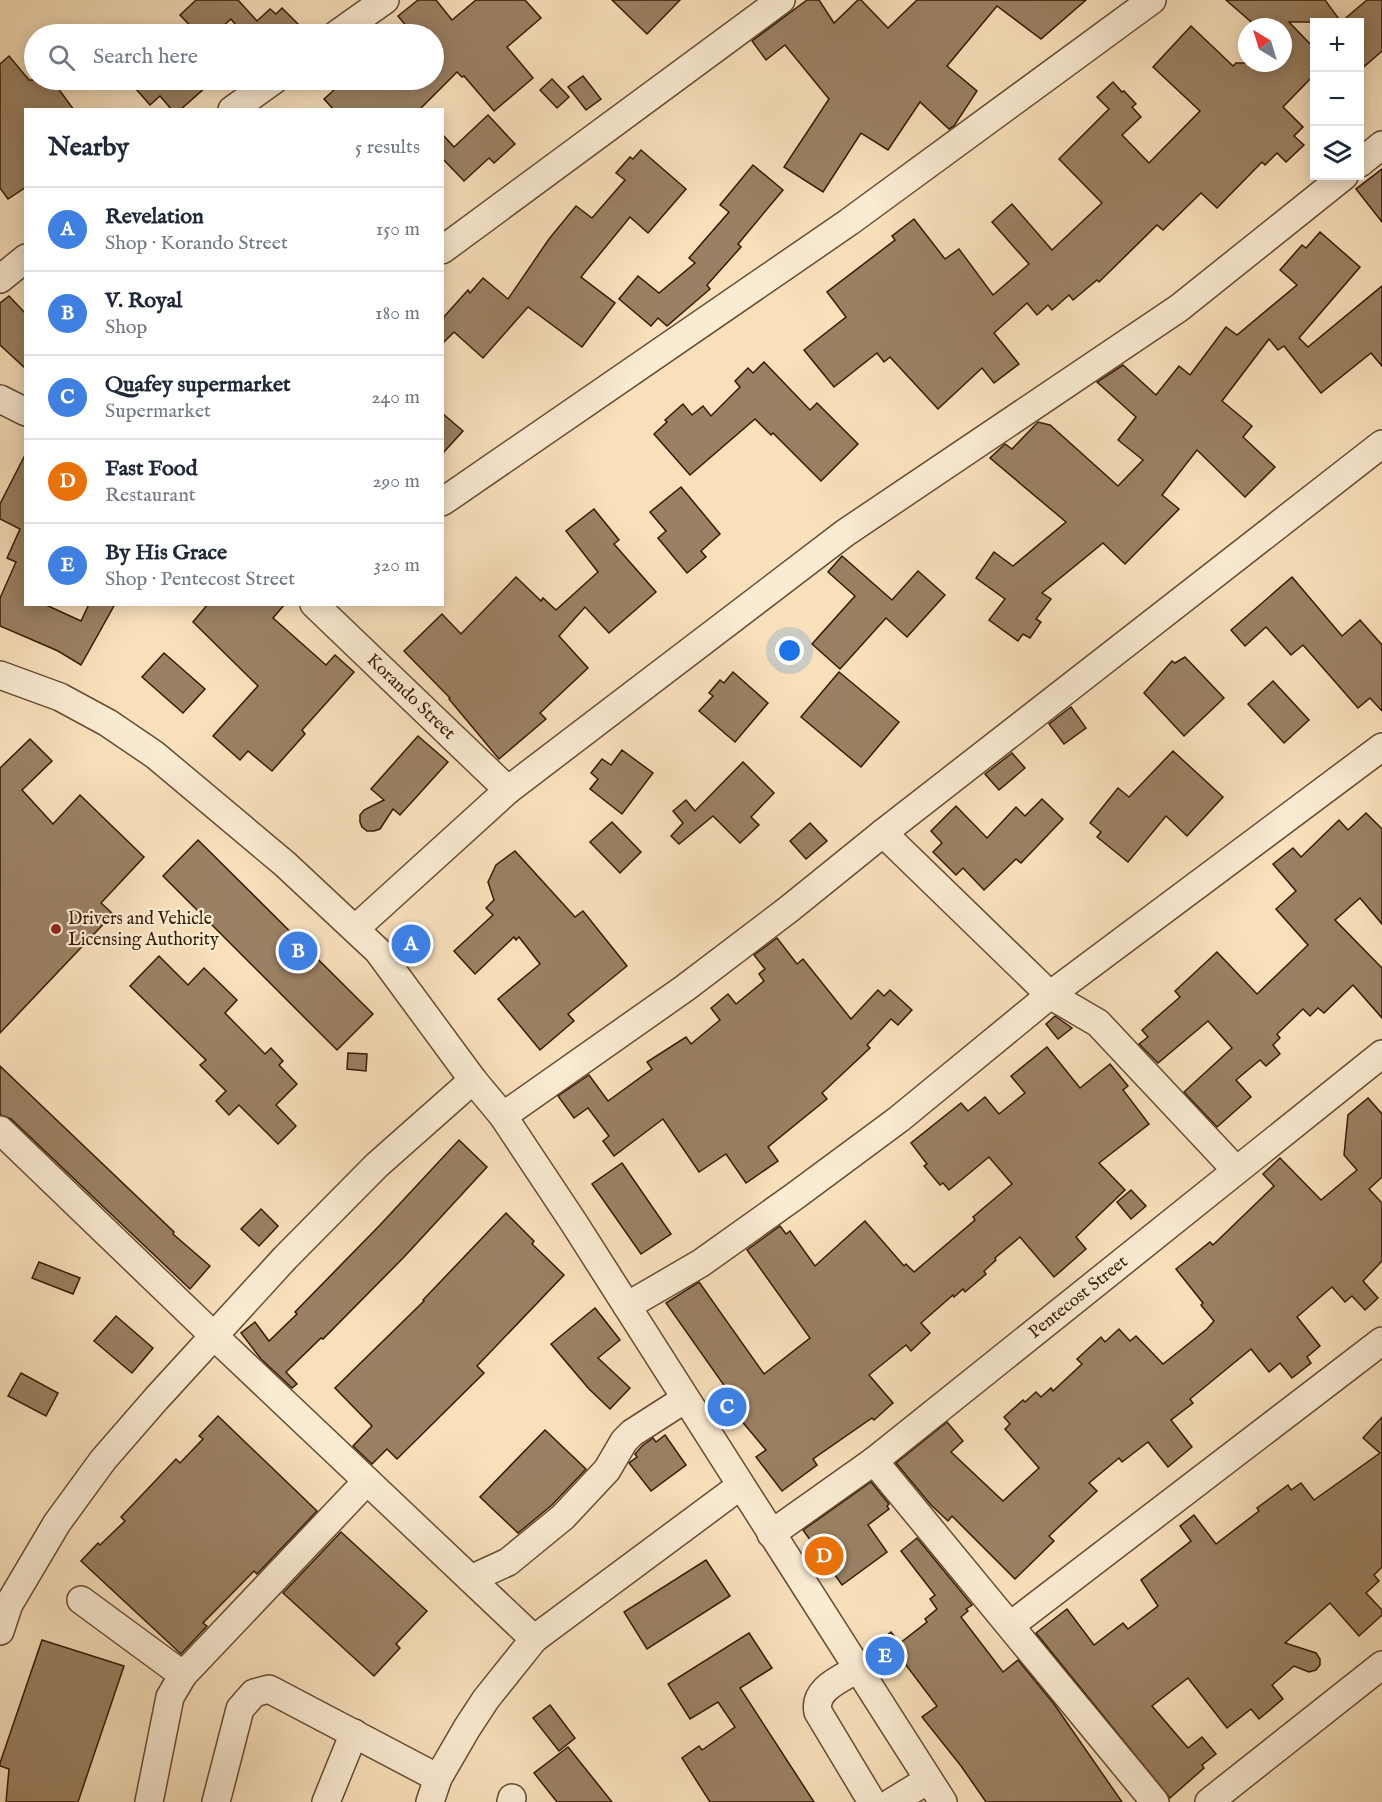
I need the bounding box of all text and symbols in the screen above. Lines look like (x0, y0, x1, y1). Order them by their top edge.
north arrow (1238, 18, 1292, 72)
map controls (1310, 18, 1364, 180)
button: + (1310, 18, 1364, 72)
search box (24, 24, 444, 90)
icon: search (45, 41, 78, 74)
text: Search here (93, 43, 198, 71)
button: − (1310, 72, 1364, 126)
button: layers (1310, 126, 1364, 180)
text: Nearby (48, 131, 129, 164)
text: 5 results (355, 135, 420, 160)
text: Revelation (105, 203, 204, 231)
text: A (61, 217, 74, 242)
text: 150 m (376, 217, 420, 242)
text: Shop · Korando Street (105, 231, 288, 256)
text: V. Royal (105, 287, 182, 315)
text: B (61, 301, 74, 326)
text: 180 m (375, 301, 420, 326)
text: Shop (105, 315, 147, 340)
text: Quafey supermarket (105, 371, 291, 399)
text: C (60, 385, 75, 410)
text: 240 m (371, 385, 420, 410)
text: Supermarket (105, 399, 211, 424)
text: Fast Food (105, 455, 197, 483)
text: D (59, 469, 76, 494)
text: 290 m (372, 469, 420, 494)
text: Restaurant (105, 483, 196, 508)
text: By His Grace (105, 539, 227, 567)
text: E (61, 553, 74, 578)
text: 320 m (374, 553, 420, 578)
text: Shop · Pentecost Street (105, 567, 295, 592)
your location (775, 636, 804, 665)
street label: Korando Street (361, 649, 460, 745)
place label: Drivers and Vehicle Licensing Authority (68, 908, 219, 952)
marker: Drivers and Vehicle Licensing Authority (49, 922, 63, 936)
pin: A (392, 922, 430, 966)
pin: B (278, 928, 318, 974)
street label: Pentecost Street (1024, 1251, 1133, 1344)
pin: C (708, 1384, 746, 1430)
pin: D (804, 1534, 844, 1578)
pin: E (866, 1634, 904, 1678)

